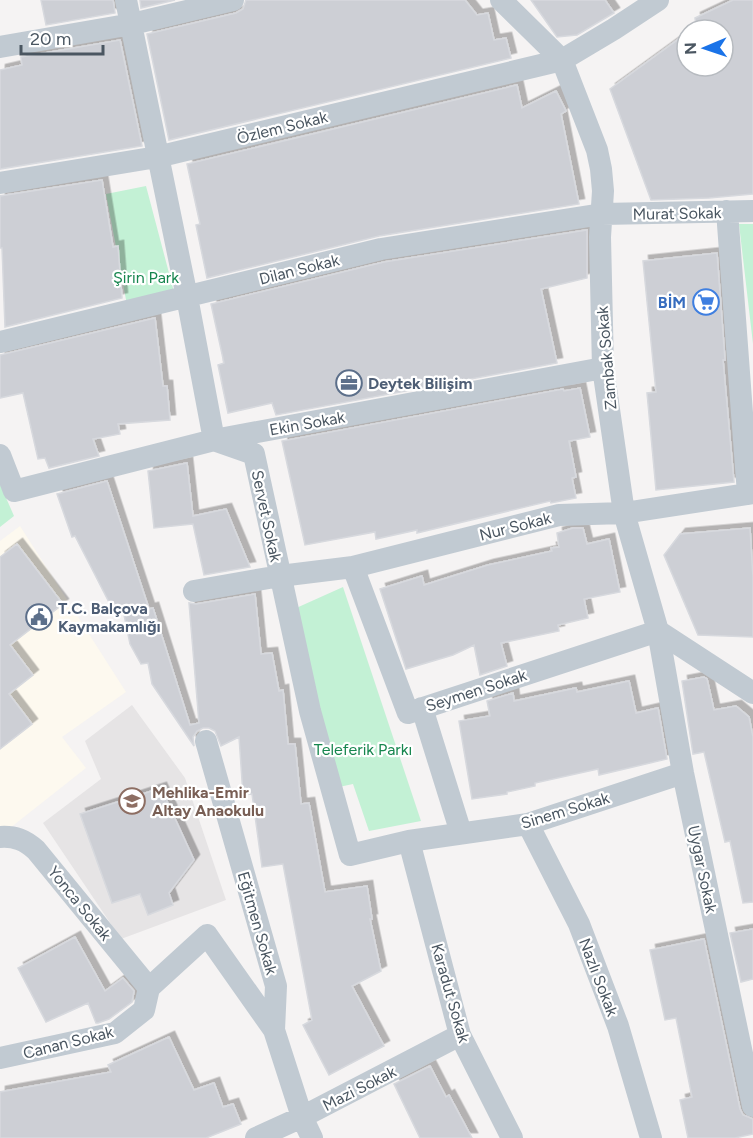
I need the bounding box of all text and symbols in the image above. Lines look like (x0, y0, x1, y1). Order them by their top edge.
scale bar (21, 18, 104, 56)
north arrow (675, 18, 735, 78)
text: 20 m (30, 28, 71, 50)
text: N (681, 42, 700, 55)
street label: Özlem Sokak (235, 107, 330, 148)
street label: Murat Sokak (633, 203, 722, 224)
street label: Dilan Sokak (257, 250, 341, 289)
park label: Şirin Park (113, 268, 179, 287)
supermarket icon: BİM (691, 287, 721, 317)
place label: BİM (658, 293, 686, 312)
street label: Zambak Sokak (592, 305, 620, 411)
office icon: Deytek Bilişim (334, 368, 364, 398)
place label: Deytek Bilişim (368, 374, 472, 393)
street label: Ekin Sokak (268, 407, 347, 439)
street label: Servet Sokak (248, 468, 286, 564)
street label: Nur Sokak (477, 508, 553, 545)
place label: T.C. Balçova Kaymakamlığı (58, 599, 161, 636)
public building icon: T.C. Balçova Kaymakamlığı (24, 602, 54, 632)
street label: Seymen Sokak (423, 665, 529, 716)
park label: Teleferik Parkı (314, 740, 412, 759)
place label: Mehlika-Emir Altay Anaokulu (152, 783, 264, 820)
school or university icon: Mehlika-Emir Altay Anaokulu (117, 786, 147, 816)
street label: Sinem Sokak (519, 788, 612, 833)
street label: Uygar Sokak (684, 824, 721, 915)
street label: Yonca Sokak (44, 862, 116, 945)
street label: Eğitmen Sokak (234, 869, 281, 977)
street label: Nazlı Sokak (575, 935, 622, 1019)
street label: Karadut Sokak (427, 941, 474, 1045)
street label: Canan Sokak (21, 1022, 115, 1063)
street label: Mazi Sokak (319, 1062, 399, 1115)

